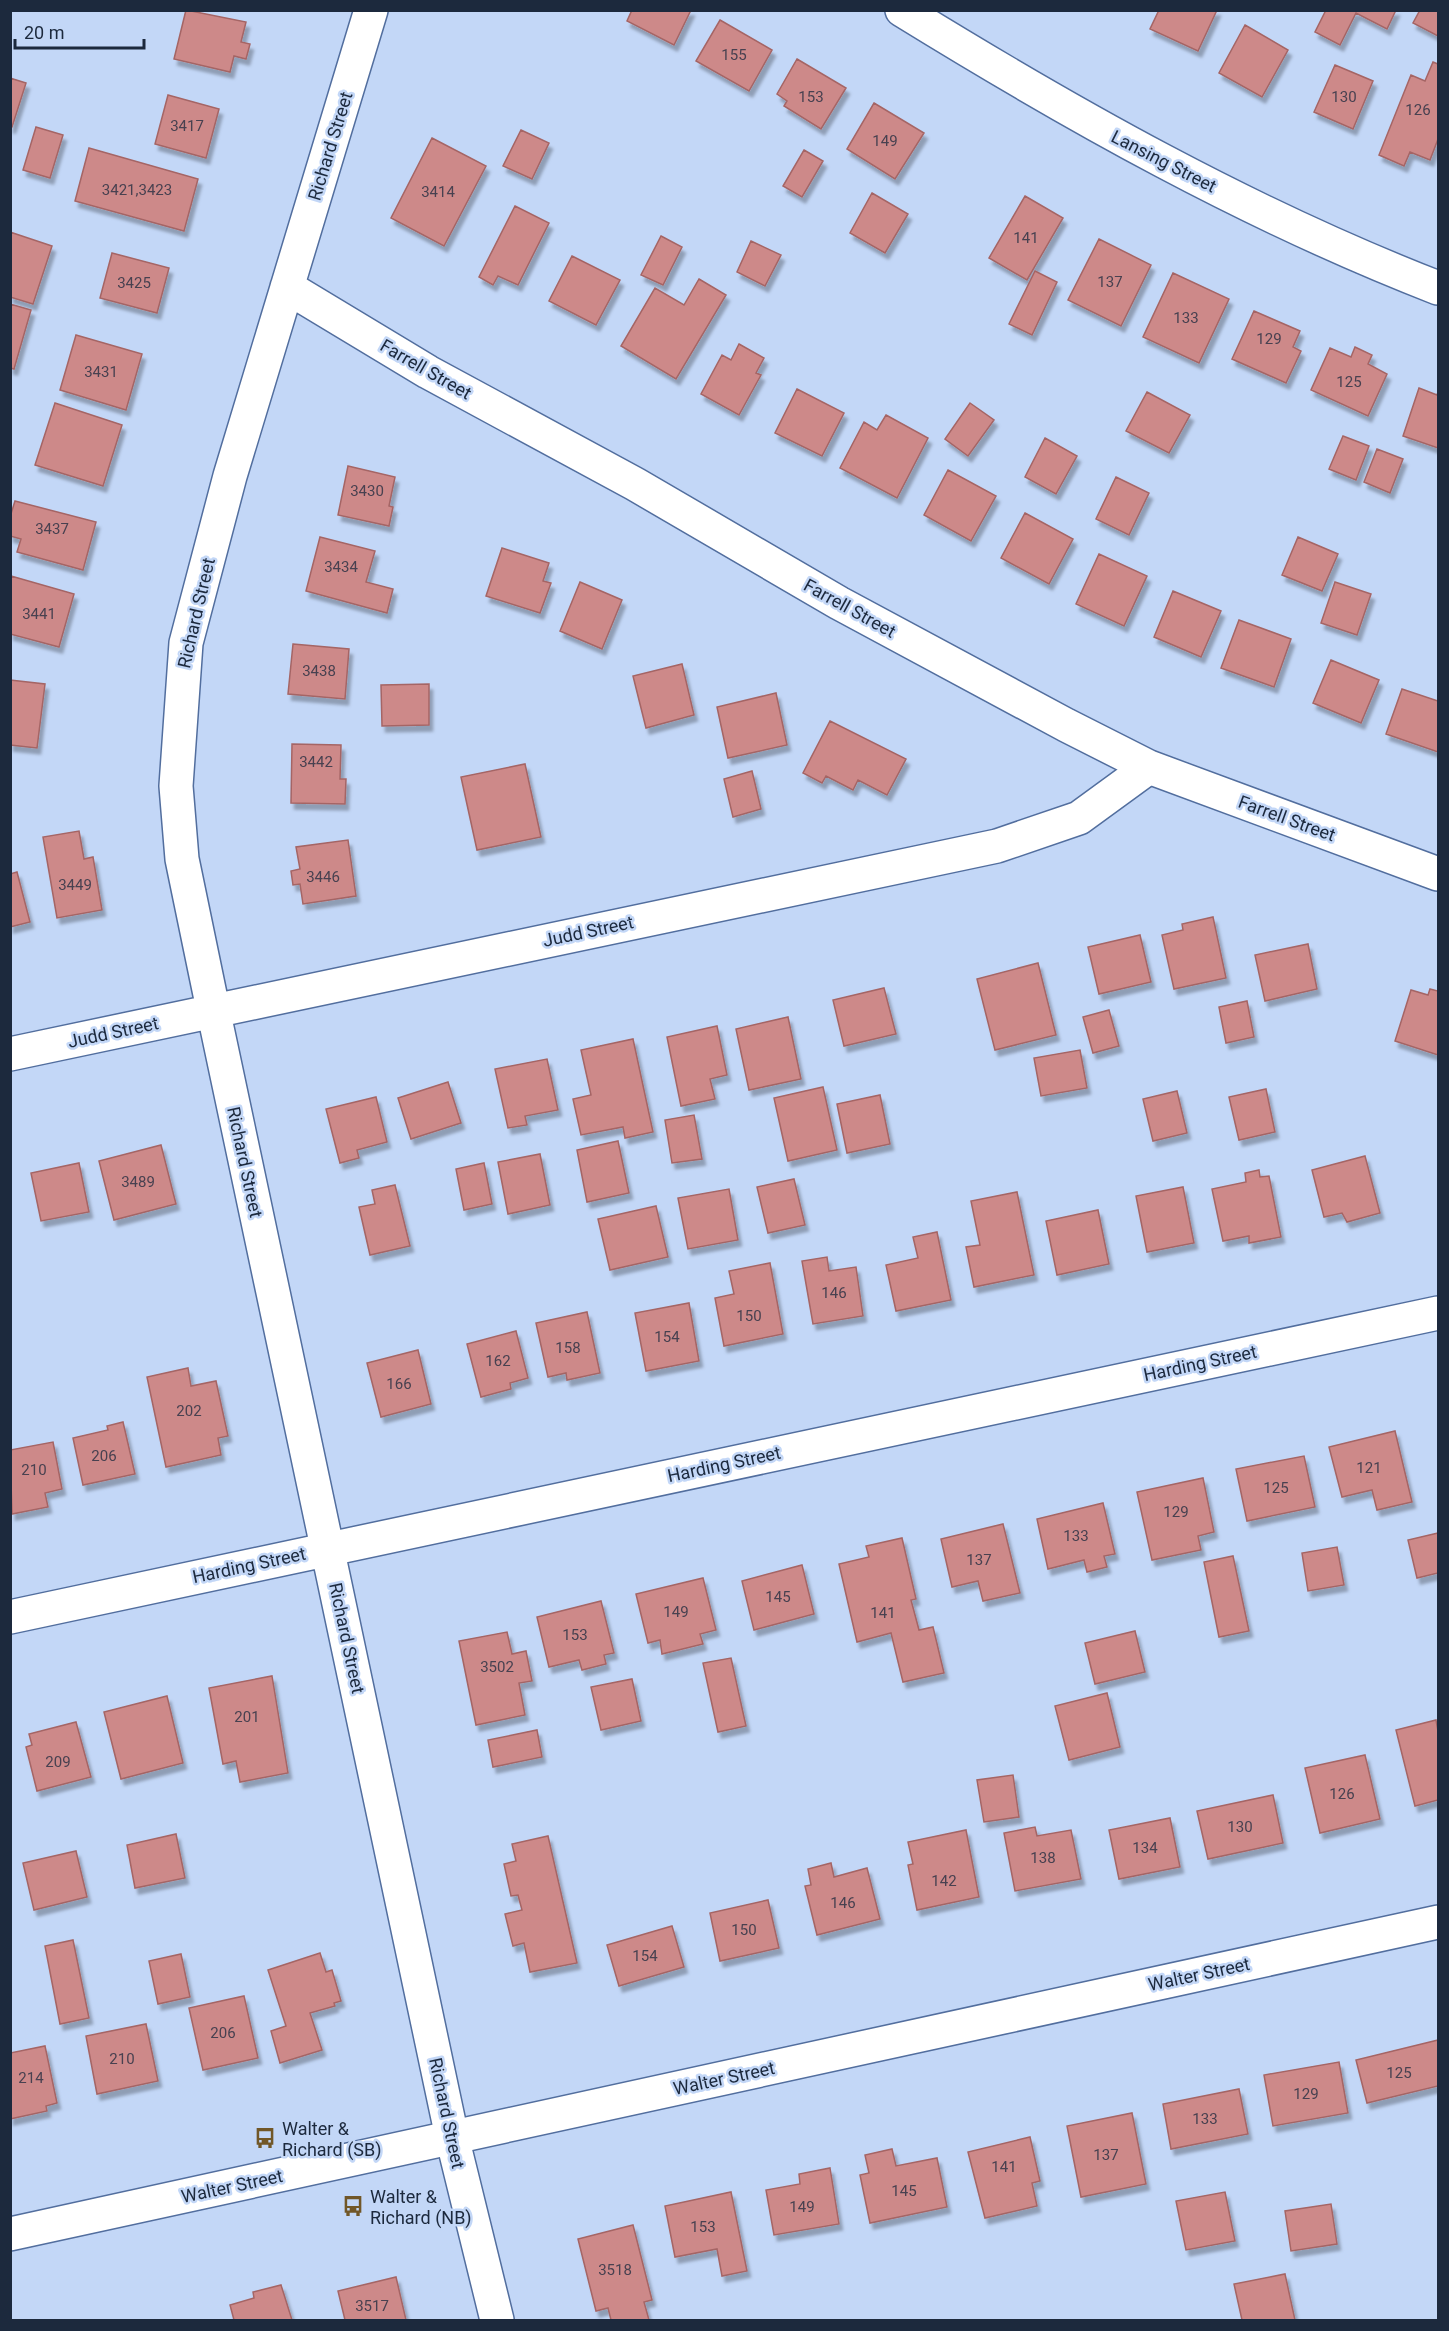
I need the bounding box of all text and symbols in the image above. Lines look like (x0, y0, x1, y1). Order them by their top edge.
scale bar (15, 12, 144, 50)
text: 20 m (24, 22, 64, 43)
house number: 155 (721, 46, 747, 64)
house number: 153 (798, 88, 824, 106)
house number: 130 (1331, 88, 1357, 106)
street label: Richard Street (303, 89, 357, 203)
house number: 126 (1405, 101, 1431, 119)
house number: 3417 (170, 117, 204, 135)
street label: Lansing Street (1108, 126, 1220, 197)
house number: 149 (872, 132, 898, 150)
house number: 3421,3423 (102, 181, 172, 199)
house number: 3414 (421, 183, 455, 201)
house number: 141 (1013, 229, 1039, 247)
house number: 137 (1097, 273, 1123, 291)
house number: 3425 (117, 274, 151, 292)
house number: 133 (1173, 309, 1199, 327)
house number: 129 (1256, 330, 1282, 348)
street label: Farrell Street (377, 334, 475, 404)
house number: 3431 (84, 363, 118, 381)
house number: 125 (1336, 373, 1362, 391)
house number: 3430 (350, 482, 384, 500)
house number: 3437 (35, 520, 69, 538)
street label: Richard Street (173, 556, 219, 670)
house number: 3434 (324, 558, 358, 576)
street label: Farrell Street (800, 574, 900, 642)
house number: 3441 (22, 605, 56, 623)
house number: 3438 (302, 662, 336, 680)
house number: 3442 (299, 753, 333, 771)
street label: Farrell Street (1236, 791, 1338, 845)
house number: 3446 (306, 868, 340, 886)
house number: 3449 (58, 876, 92, 894)
street label: Judd Street (541, 911, 635, 951)
street label: Judd Street (66, 1012, 160, 1052)
street label: Richard Street (223, 1105, 267, 1219)
house number: 3489 (121, 1173, 155, 1191)
house number: 146 (821, 1284, 847, 1302)
house number: 150 (736, 1307, 762, 1325)
house number: 154 (654, 1328, 680, 1346)
house number: 158 (555, 1339, 581, 1357)
street label: Harding Street (1142, 1341, 1259, 1385)
house number: 162 (485, 1352, 511, 1370)
house number: 166 (386, 1375, 412, 1393)
house number: 202 (176, 1402, 202, 1420)
street label: Harding Street (666, 1442, 783, 1486)
house number: 206 (91, 1447, 117, 1465)
house number: 121 (1356, 1459, 1382, 1477)
house number: 210 (21, 1461, 47, 1479)
house number: 125 (1263, 1479, 1289, 1497)
house number: 129 (1163, 1503, 1189, 1521)
house number: 133 (1063, 1527, 1089, 1545)
street label: Harding Street (191, 1543, 308, 1587)
house number: 137 (966, 1551, 992, 1569)
street label: Richard Street (325, 1581, 369, 1695)
house number: 145 (765, 1588, 791, 1606)
house number: 149 (663, 1603, 689, 1621)
house number: 141 (870, 1604, 896, 1622)
house number: 153 (562, 1626, 588, 1644)
house number: 3502 (480, 1658, 514, 1676)
house number: 201 (234, 1708, 260, 1726)
house number: 209 (45, 1753, 71, 1771)
house number: 126 (1329, 1785, 1355, 1803)
house number: 130 (1227, 1818, 1253, 1836)
house number: 134 (1132, 1839, 1158, 1857)
house number: 138 (1030, 1849, 1056, 1867)
house number: 142 (931, 1872, 957, 1890)
house number: 146 (830, 1894, 856, 1912)
house number: 150 (731, 1921, 757, 1939)
house number: 154 (632, 1947, 658, 1965)
street label: Walter Street (1146, 1953, 1252, 1995)
house number: 206 (210, 2024, 236, 2042)
house number: 210 (109, 2050, 135, 2068)
street label: Richard Street (425, 2056, 469, 2170)
street label: Walter Street (671, 2057, 777, 2099)
house number: 125 (1386, 2064, 1412, 2082)
house number: 214 (18, 2069, 44, 2087)
house number: 129 (1293, 2085, 1319, 2103)
house number: 133 (1192, 2110, 1218, 2128)
place label: Walter & Richard (SB) (282, 2118, 381, 2161)
bus stop icon: Walter & Richard (SB) (253, 2126, 277, 2150)
house number: 137 (1093, 2146, 1119, 2164)
house number: 141 (991, 2158, 1017, 2176)
street label: Walter Street (179, 2165, 285, 2207)
house number: 145 (891, 2182, 917, 2200)
place label: Walter & Richard (NB) (370, 2186, 472, 2229)
bus stop icon: Walter & Richard (NB) (341, 2194, 365, 2218)
house number: 149 (789, 2198, 815, 2216)
house number: 153 (690, 2218, 716, 2236)
house number: 3518 (598, 2261, 632, 2279)
house number: 3517 (355, 2297, 389, 2315)

